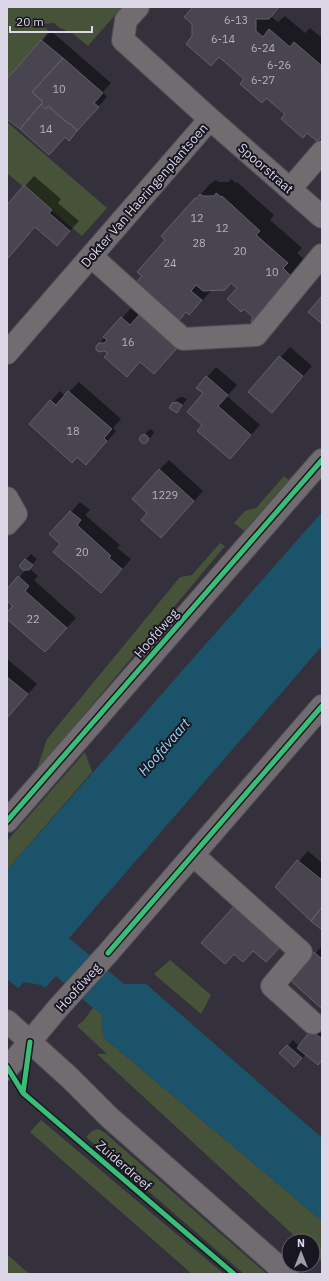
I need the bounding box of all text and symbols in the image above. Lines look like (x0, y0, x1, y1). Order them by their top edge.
scale bar (10, 8, 92, 34)
house number: 6-13 (224, 13, 248, 27)
text: 20 m (16, 14, 44, 29)
house number: 6-14 (211, 32, 235, 46)
house number: 6-24 (251, 41, 275, 55)
house number: 6-26 (267, 58, 291, 72)
house number: 6-27 (251, 73, 275, 87)
house number: 10 (52, 82, 66, 96)
street label: Dokter Van Haeringenplantsoen (77, 120, 212, 271)
house number: 14 (39, 122, 53, 136)
street label: Spoorstraat (234, 140, 297, 197)
house number: 12 (190, 211, 204, 225)
house number: 12 (215, 221, 229, 235)
house number: 28 (192, 236, 206, 250)
house number: 20 (233, 244, 247, 258)
house number: 24 (163, 256, 177, 270)
house number: 10 (265, 265, 279, 279)
house number: 16 (121, 335, 135, 349)
house number: 18 (66, 424, 80, 438)
house number: 1229 (152, 488, 178, 502)
house number: 20 (75, 545, 89, 559)
street label: Hoofdweg (131, 605, 182, 661)
house number: 22 (26, 612, 40, 626)
water label: Hoofdvaart (134, 714, 194, 779)
street label: Hoofdweg (52, 960, 105, 1015)
street label: Zuiderdreef (92, 1137, 155, 1194)
north arrow (281, 1233, 321, 1273)
text: N (297, 1236, 305, 1250)

